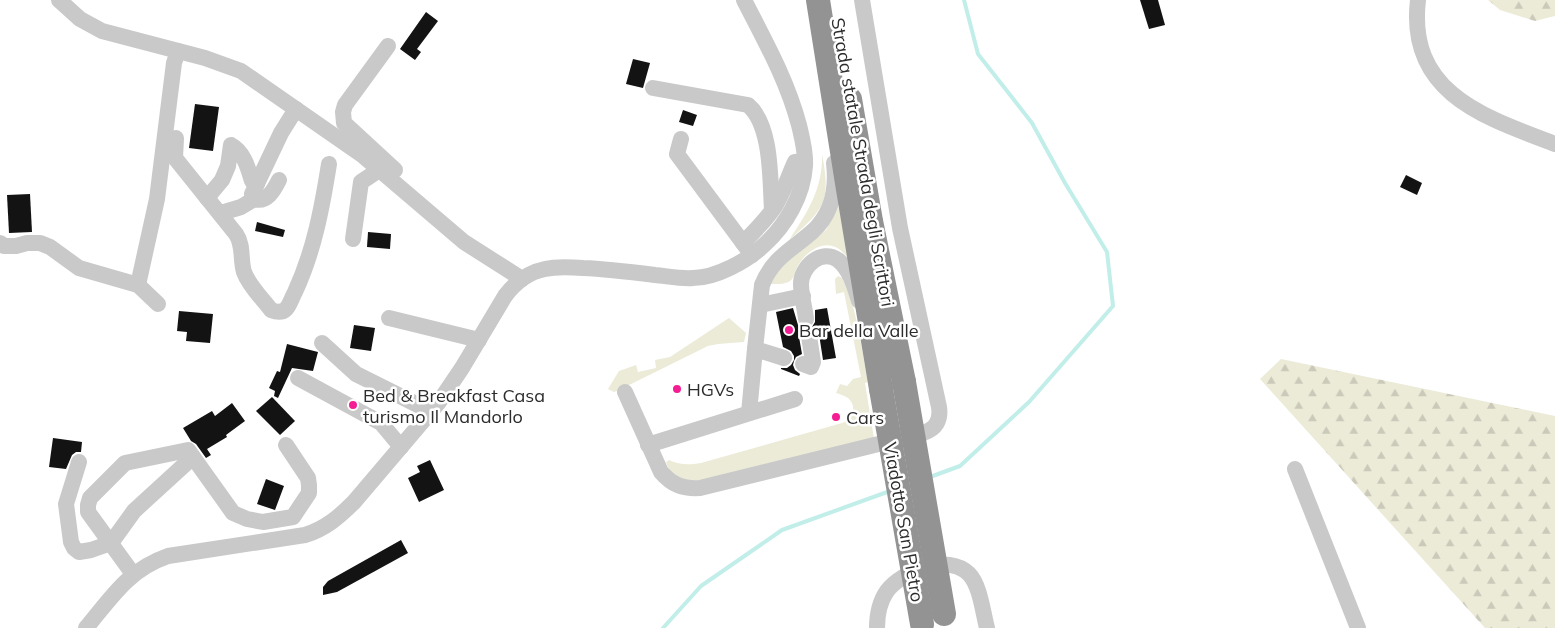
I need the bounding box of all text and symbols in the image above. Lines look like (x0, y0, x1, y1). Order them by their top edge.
street label: Strada statale Strada degli Scrittori (826, 16, 900, 308)
place label: Bar della Valle (799, 319, 919, 342)
marker: Bar della Valle (783, 324, 795, 336)
place label: HGVs (687, 378, 734, 401)
marker: HGVs (671, 383, 683, 395)
place label: Bed & Breakfast Casa turismo Il Mandorlo (363, 384, 545, 428)
marker: Bed & Breakfast Casa turismo Il Mandorlo (347, 399, 359, 411)
place label: Cars (846, 406, 884, 429)
marker: Cars (830, 411, 842, 423)
street label: Viadotto San Pietro (879, 440, 929, 604)

